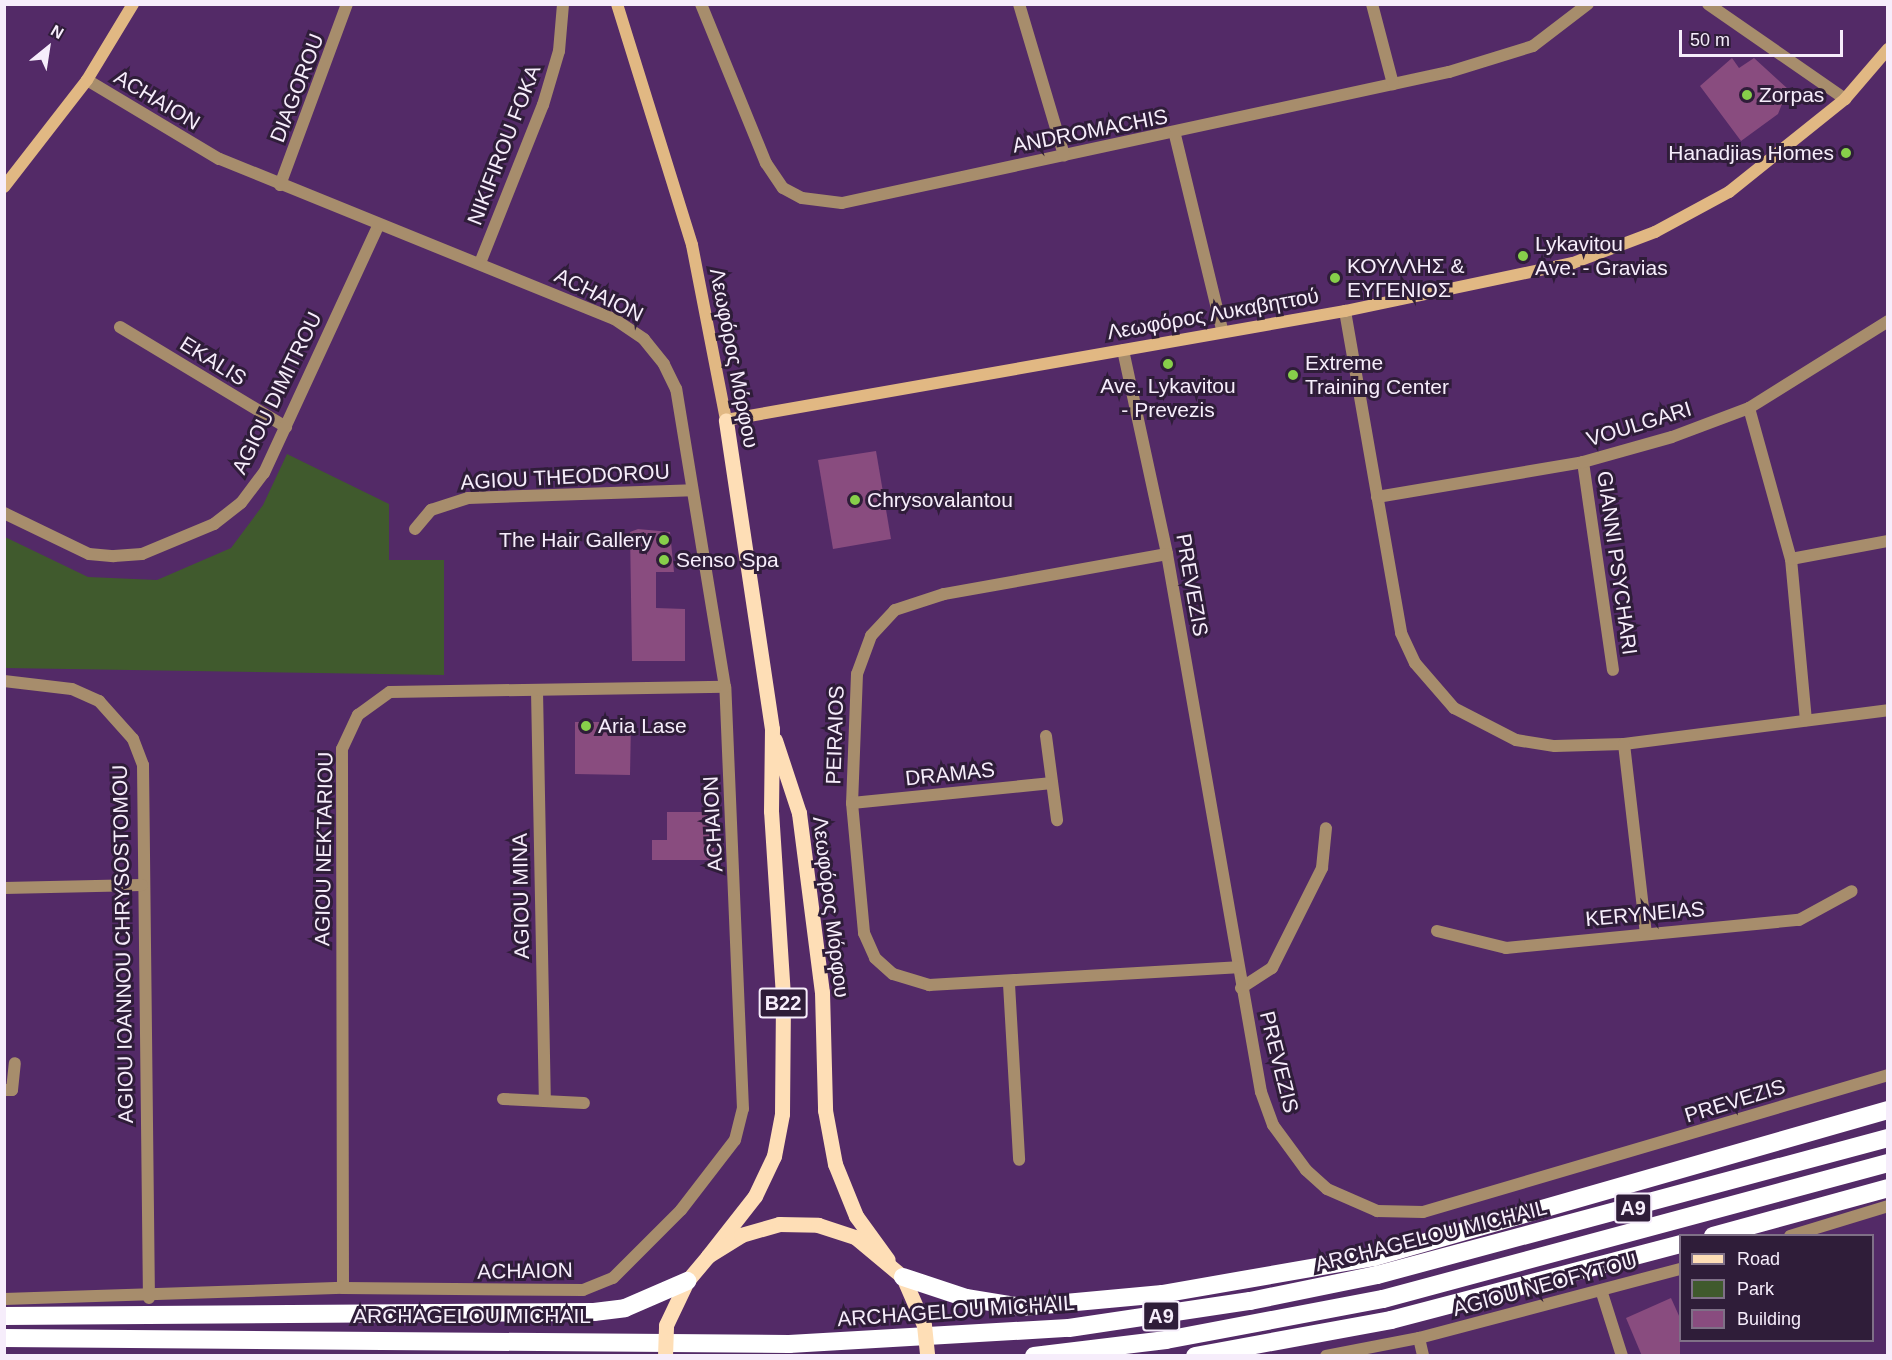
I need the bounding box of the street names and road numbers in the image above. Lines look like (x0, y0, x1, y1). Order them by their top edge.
street label: DIAGOROU (265, 30, 329, 146)
street label: NIKIFIROU FOKA (462, 62, 546, 228)
street label: ACHAION (110, 65, 204, 135)
street label: ANDROMACHIS (1010, 104, 1170, 158)
street label: ACHAION (550, 263, 648, 327)
street label: Λεωφόρος Μόρφου (704, 266, 764, 450)
street label: Λεωφόρος Λυκαβηττού (1105, 283, 1321, 345)
street label: AGIOU DIMITROU (227, 308, 327, 478)
street label: EKALIS (175, 331, 251, 391)
street label: VOULGARI (1583, 396, 1695, 452)
street label: AGIOU THEODOROU (459, 459, 671, 495)
street label: GIANNI PSYCHARI (1592, 469, 1642, 657)
street label: PREVEZIS (1171, 532, 1213, 638)
street label: PEIRAIOS (821, 685, 849, 785)
street label: AGIOU NEKTARIOU (310, 752, 338, 946)
street label: DRAMAS (904, 757, 996, 791)
street label: AGIOU IOANNOU CHRYSOSTOMOU (107, 765, 139, 1123)
street label: ACHAION (698, 776, 728, 872)
street label: Λεωφόρος Μόρφου (807, 815, 855, 999)
street label: AGIOU MINA (507, 833, 535, 959)
street label: KERYNEIAS (1584, 896, 1706, 932)
road number: B22 (758, 986, 808, 1020)
street label: PREVEZIS (1254, 1009, 1304, 1115)
street label: PREVEZIS (1682, 1074, 1788, 1128)
road number: A9 (1614, 1191, 1652, 1225)
street label: ARCHAGELOU MICHAIL (1312, 1195, 1550, 1277)
street label: AGIOU NEOFYTOU (1450, 1248, 1640, 1322)
street label: ACHAION (477, 1258, 573, 1284)
street label: ARCHAGELOU MICHAIL (836, 1290, 1076, 1332)
road number: A9 (1142, 1299, 1180, 1333)
street label: ARCHAGELOU MICHAIL (353, 1303, 591, 1329)

